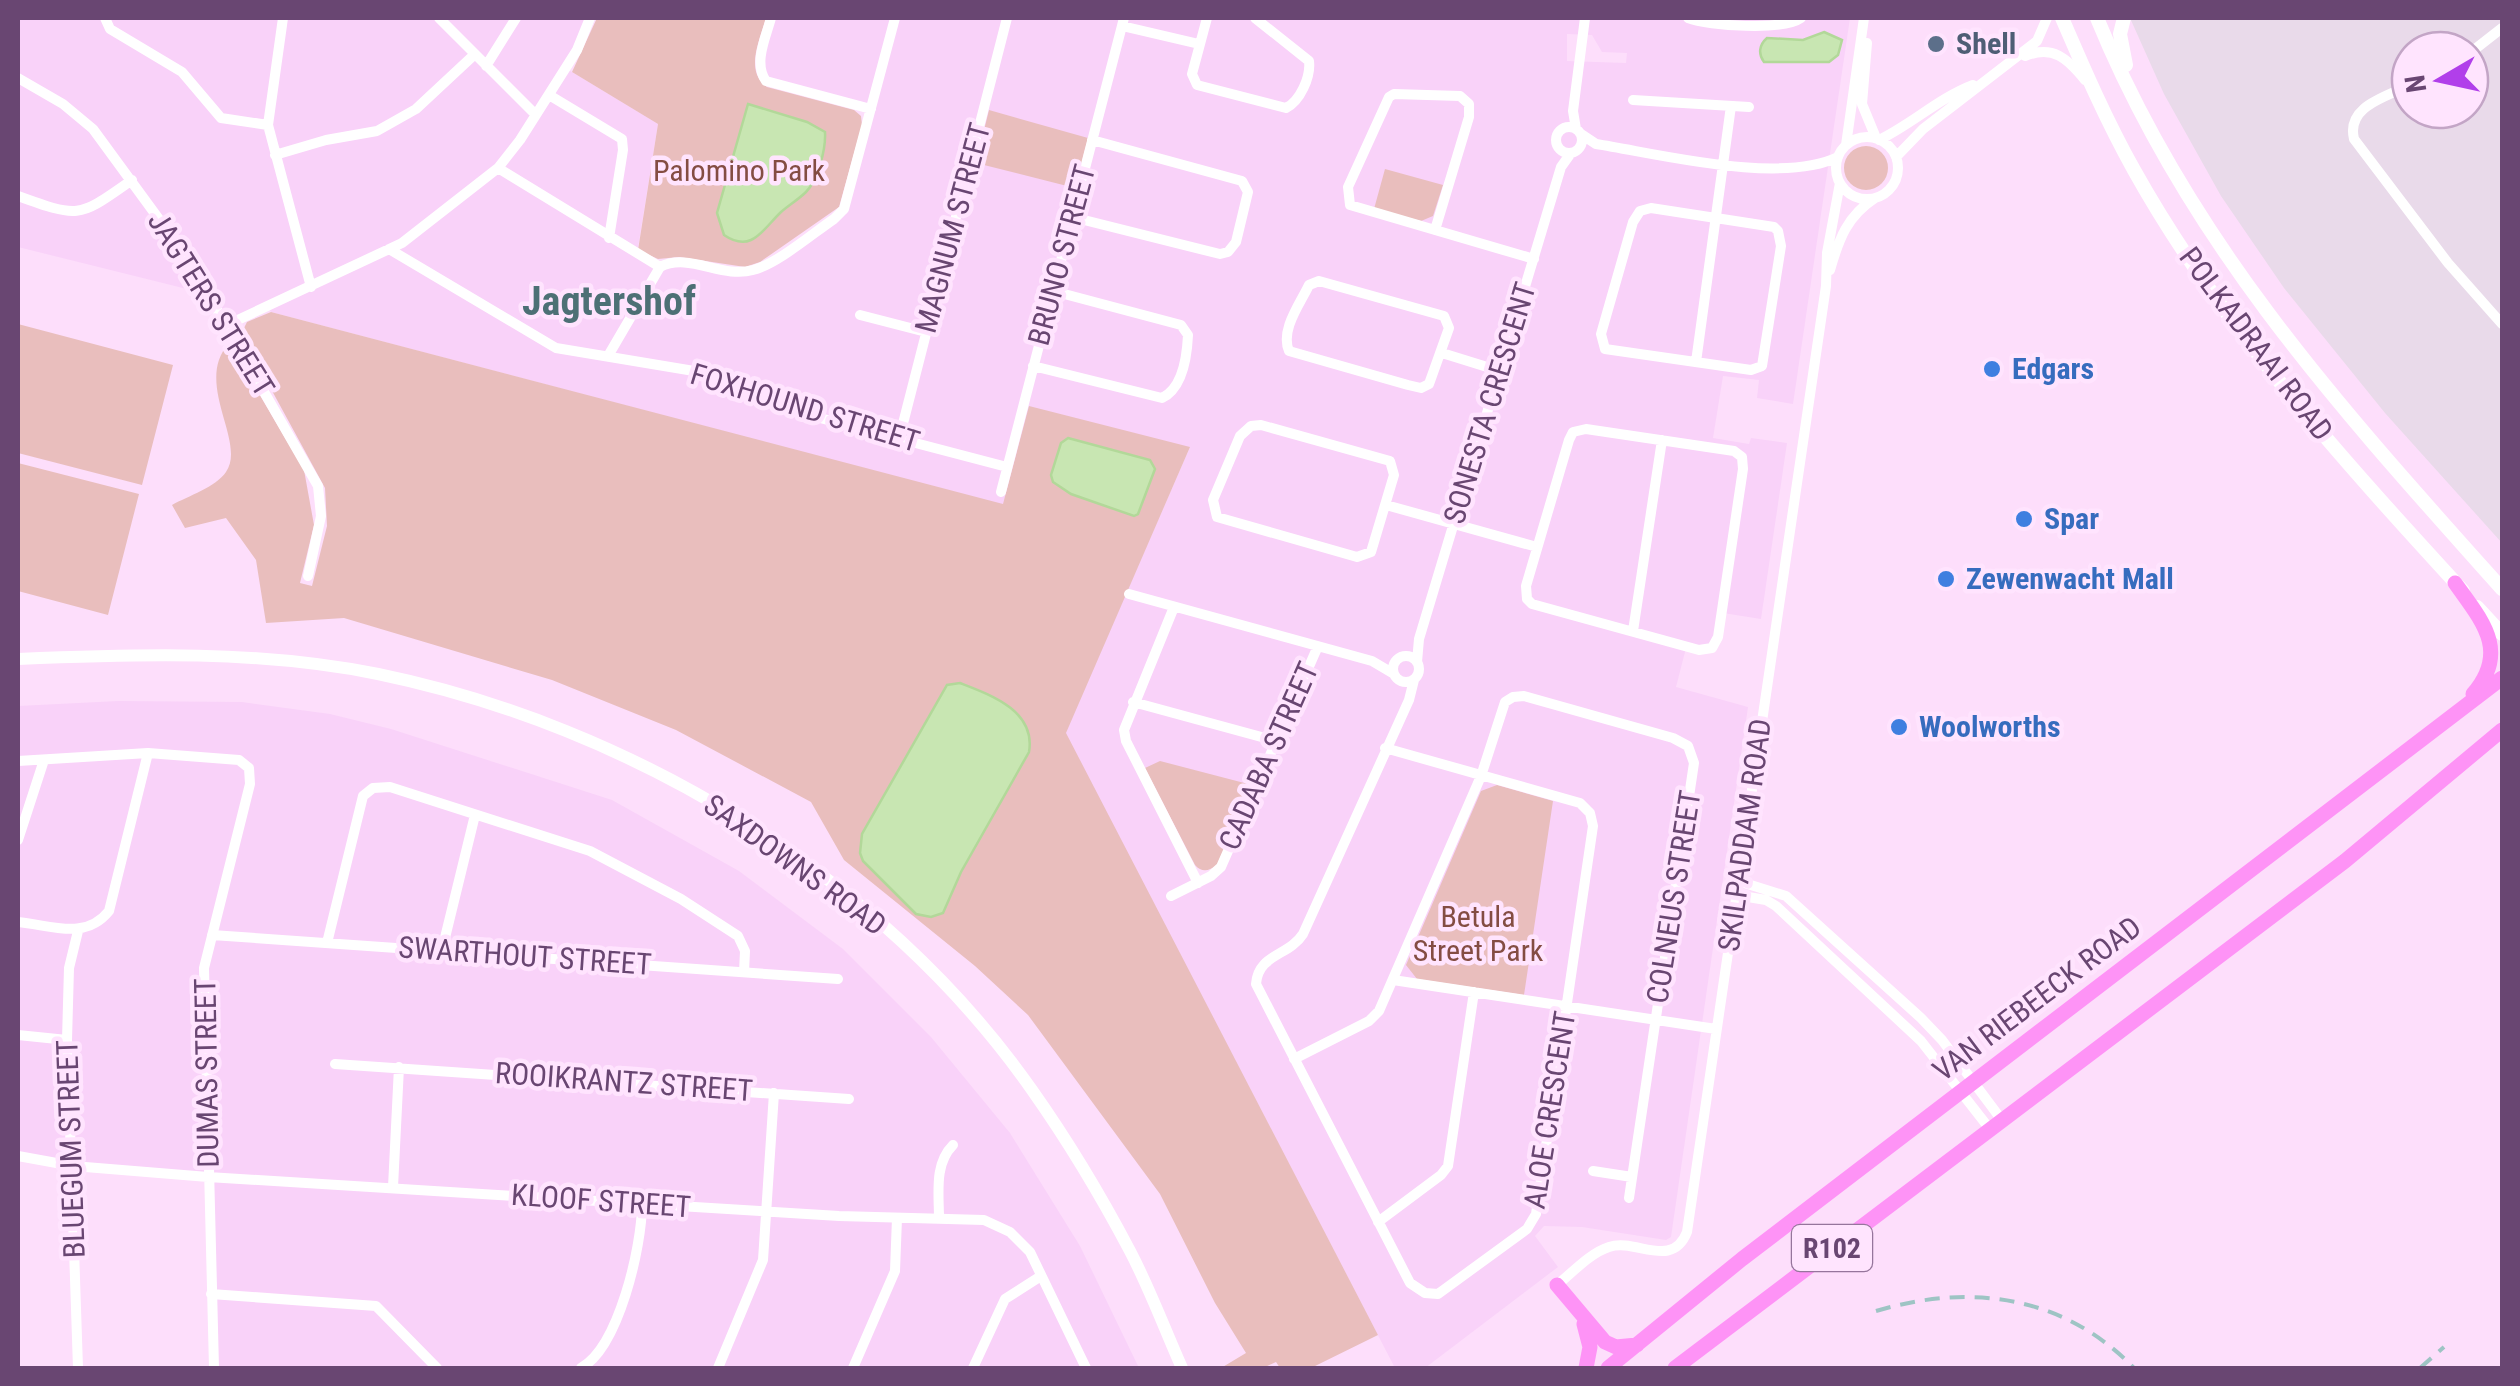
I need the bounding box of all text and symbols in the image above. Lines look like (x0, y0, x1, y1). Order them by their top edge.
place label: Shell (1956, 26, 2016, 61)
north arrow (2390, 30, 2490, 130)
marker: Shell (1925, 33, 1947, 55)
text: N (2398, 73, 2433, 95)
street label: MAGNUM STREET (908, 119, 997, 337)
park label: Palomino Park (653, 153, 826, 188)
street label: BRUNO STREET (1021, 161, 1102, 349)
street label: JAGTERS STREET (141, 205, 282, 402)
street label: POLKADRAAI ROAD (2172, 240, 2340, 447)
district label: Jagtershof (522, 278, 696, 325)
street label: SONESTA CRESCENT (1436, 278, 1543, 528)
place label: Edgars (2012, 351, 2094, 386)
street label: FOXHOUND STREET (686, 356, 924, 459)
marker: Edgars (1981, 358, 2003, 380)
place label: Spar (2044, 501, 2099, 536)
marker: Spar (2013, 508, 2035, 530)
place label: Zewenwacht Mall (1966, 561, 2174, 596)
marker: Zewenwacht Mall (1935, 568, 1957, 590)
street label: CADABA STREET (1212, 656, 1326, 855)
place label: Woolworths (1919, 709, 2061, 744)
street label: SKILPADDAM ROAD (1711, 716, 1778, 953)
marker: Woolworths (1888, 716, 1910, 738)
street label: SAXDOWNS ROAD (697, 787, 893, 942)
street label: COLNEUS STREET (1639, 788, 1708, 1006)
park label: Betula Street Park (1413, 899, 1544, 968)
street label: VAN RIEBEECK ROAD (1926, 909, 2148, 1088)
street label: SWARTHOUT STREET (397, 929, 653, 982)
street label: DUMAS STREET (187, 978, 226, 1168)
street label: ALOE CRESCENT (1517, 1009, 1582, 1211)
street label: BLUEGUM STREET (49, 1039, 92, 1259)
street label: ROOIKRANTZ STREET (494, 1055, 754, 1108)
street label: KLOOF STREET (510, 1177, 692, 1224)
road number: R102 (1792, 1225, 1872, 1271)

